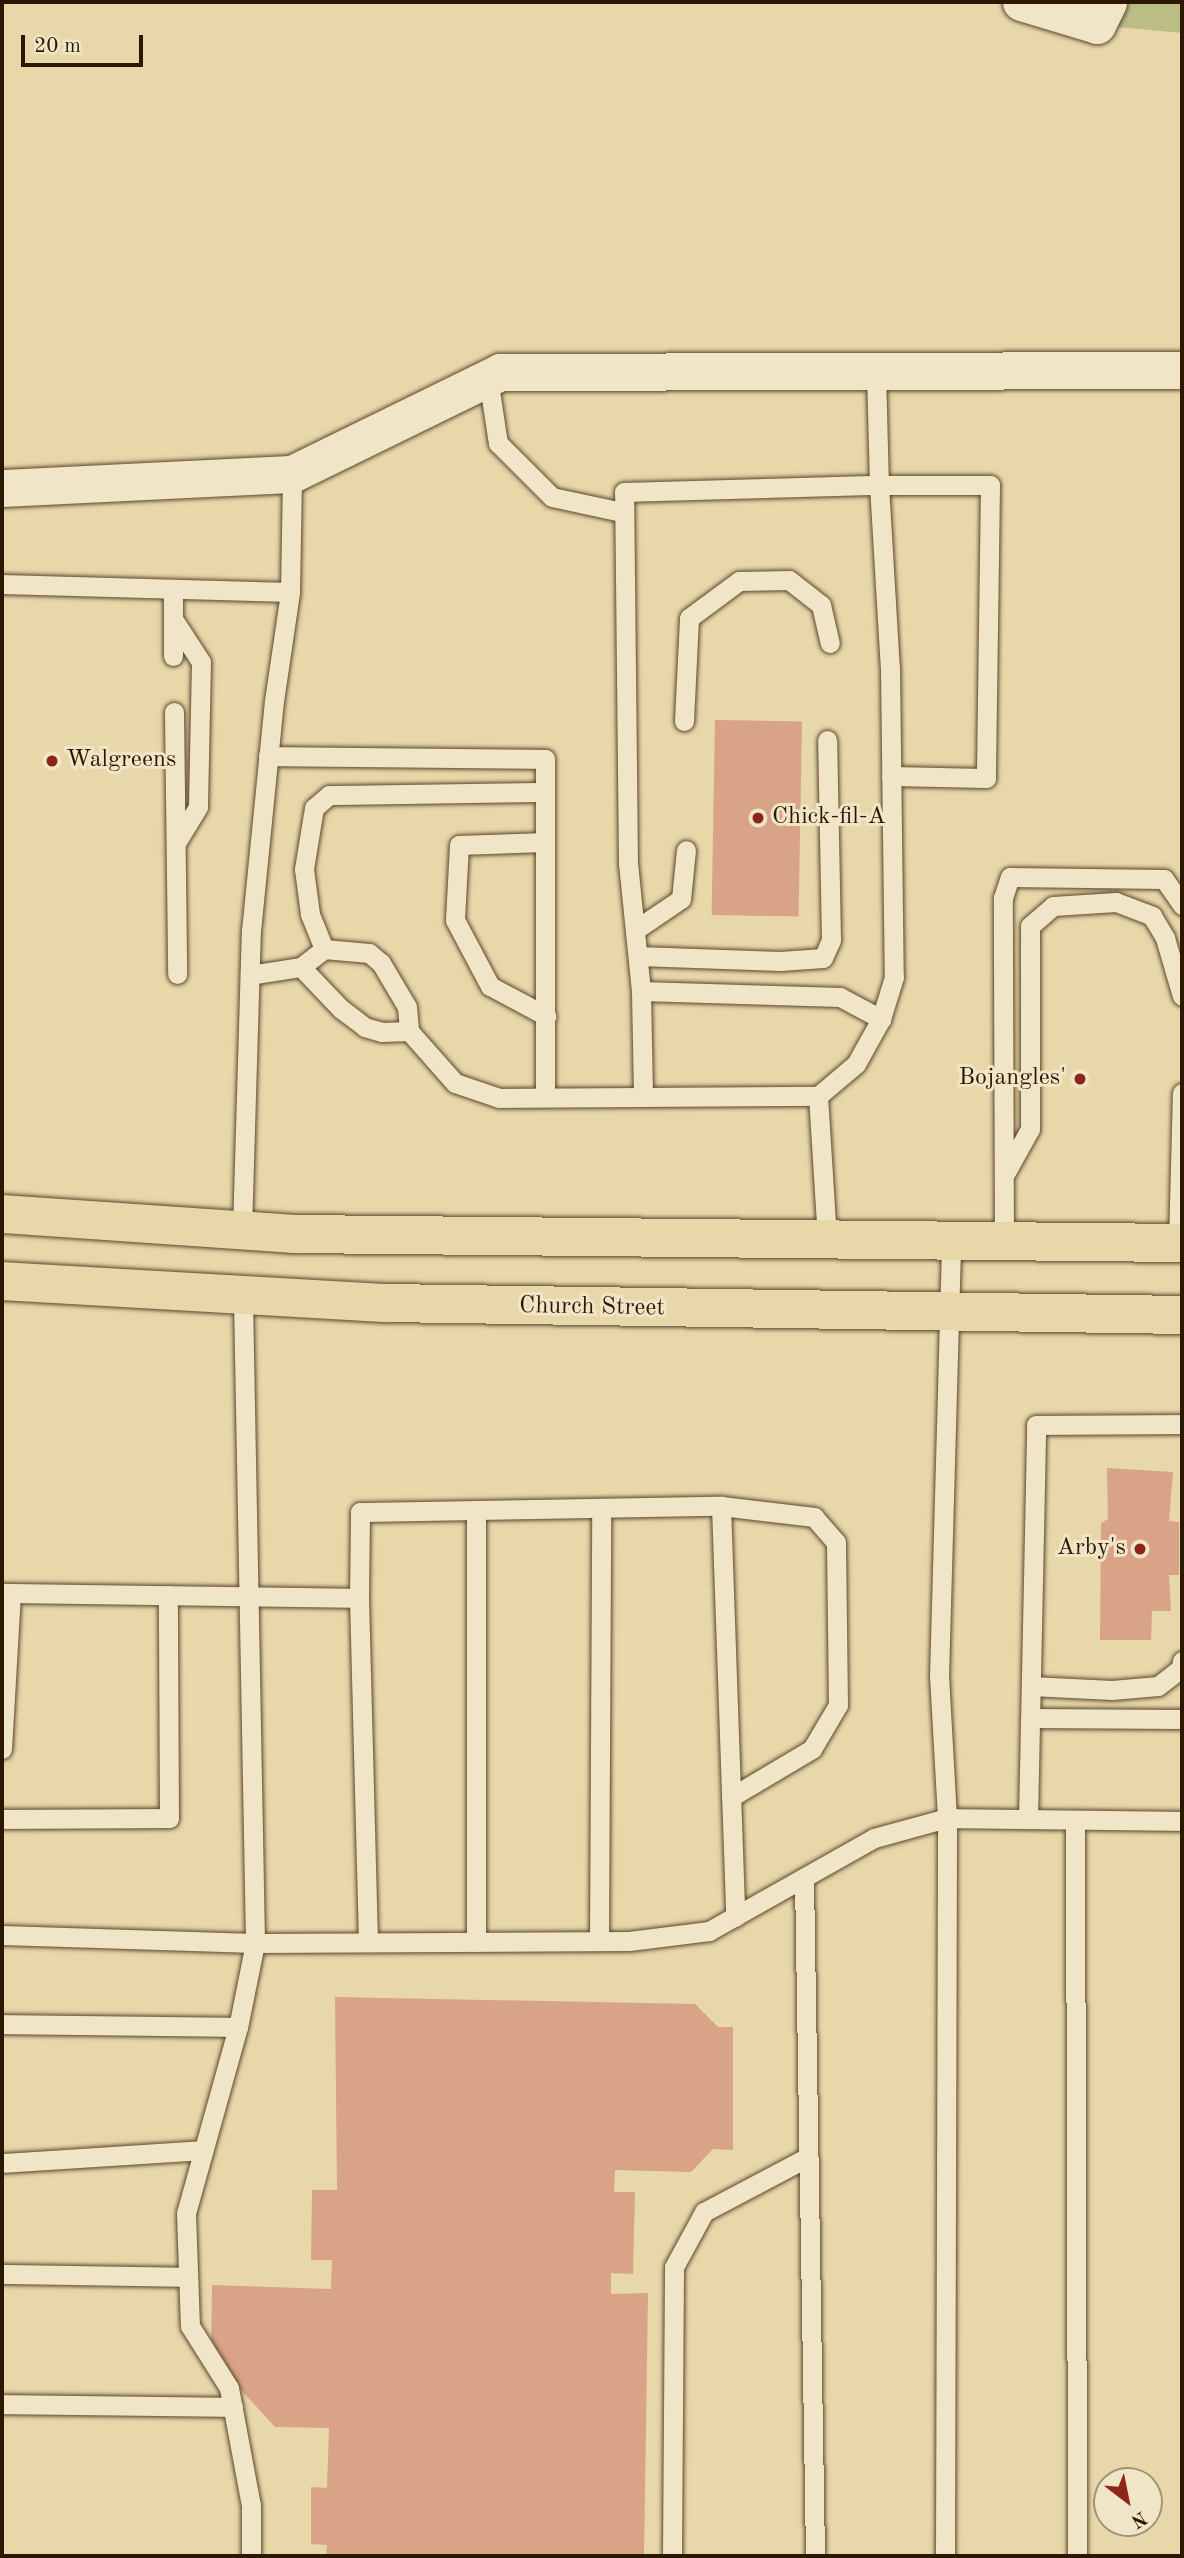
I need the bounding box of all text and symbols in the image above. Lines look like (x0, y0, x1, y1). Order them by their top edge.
scale bar (24, 21, 147, 65)
text: 20 m (34, 36, 81, 57)
place label: Walgreens (66, 747, 176, 775)
marker: Walgreens (44, 753, 60, 769)
place label: Chick-fil-A (772, 804, 886, 832)
marker: Chick-fil-A (750, 810, 766, 826)
place label: Bojangles' (958, 1065, 1066, 1093)
marker: Bojangles' (1072, 1071, 1088, 1087)
street label: Church Street (519, 1292, 665, 1324)
place label: Arby's (1057, 1535, 1126, 1563)
marker: Arby's (1132, 1541, 1148, 1557)
north arrow (1093, 2467, 1163, 2537)
text: N (1127, 2507, 1150, 2530)

